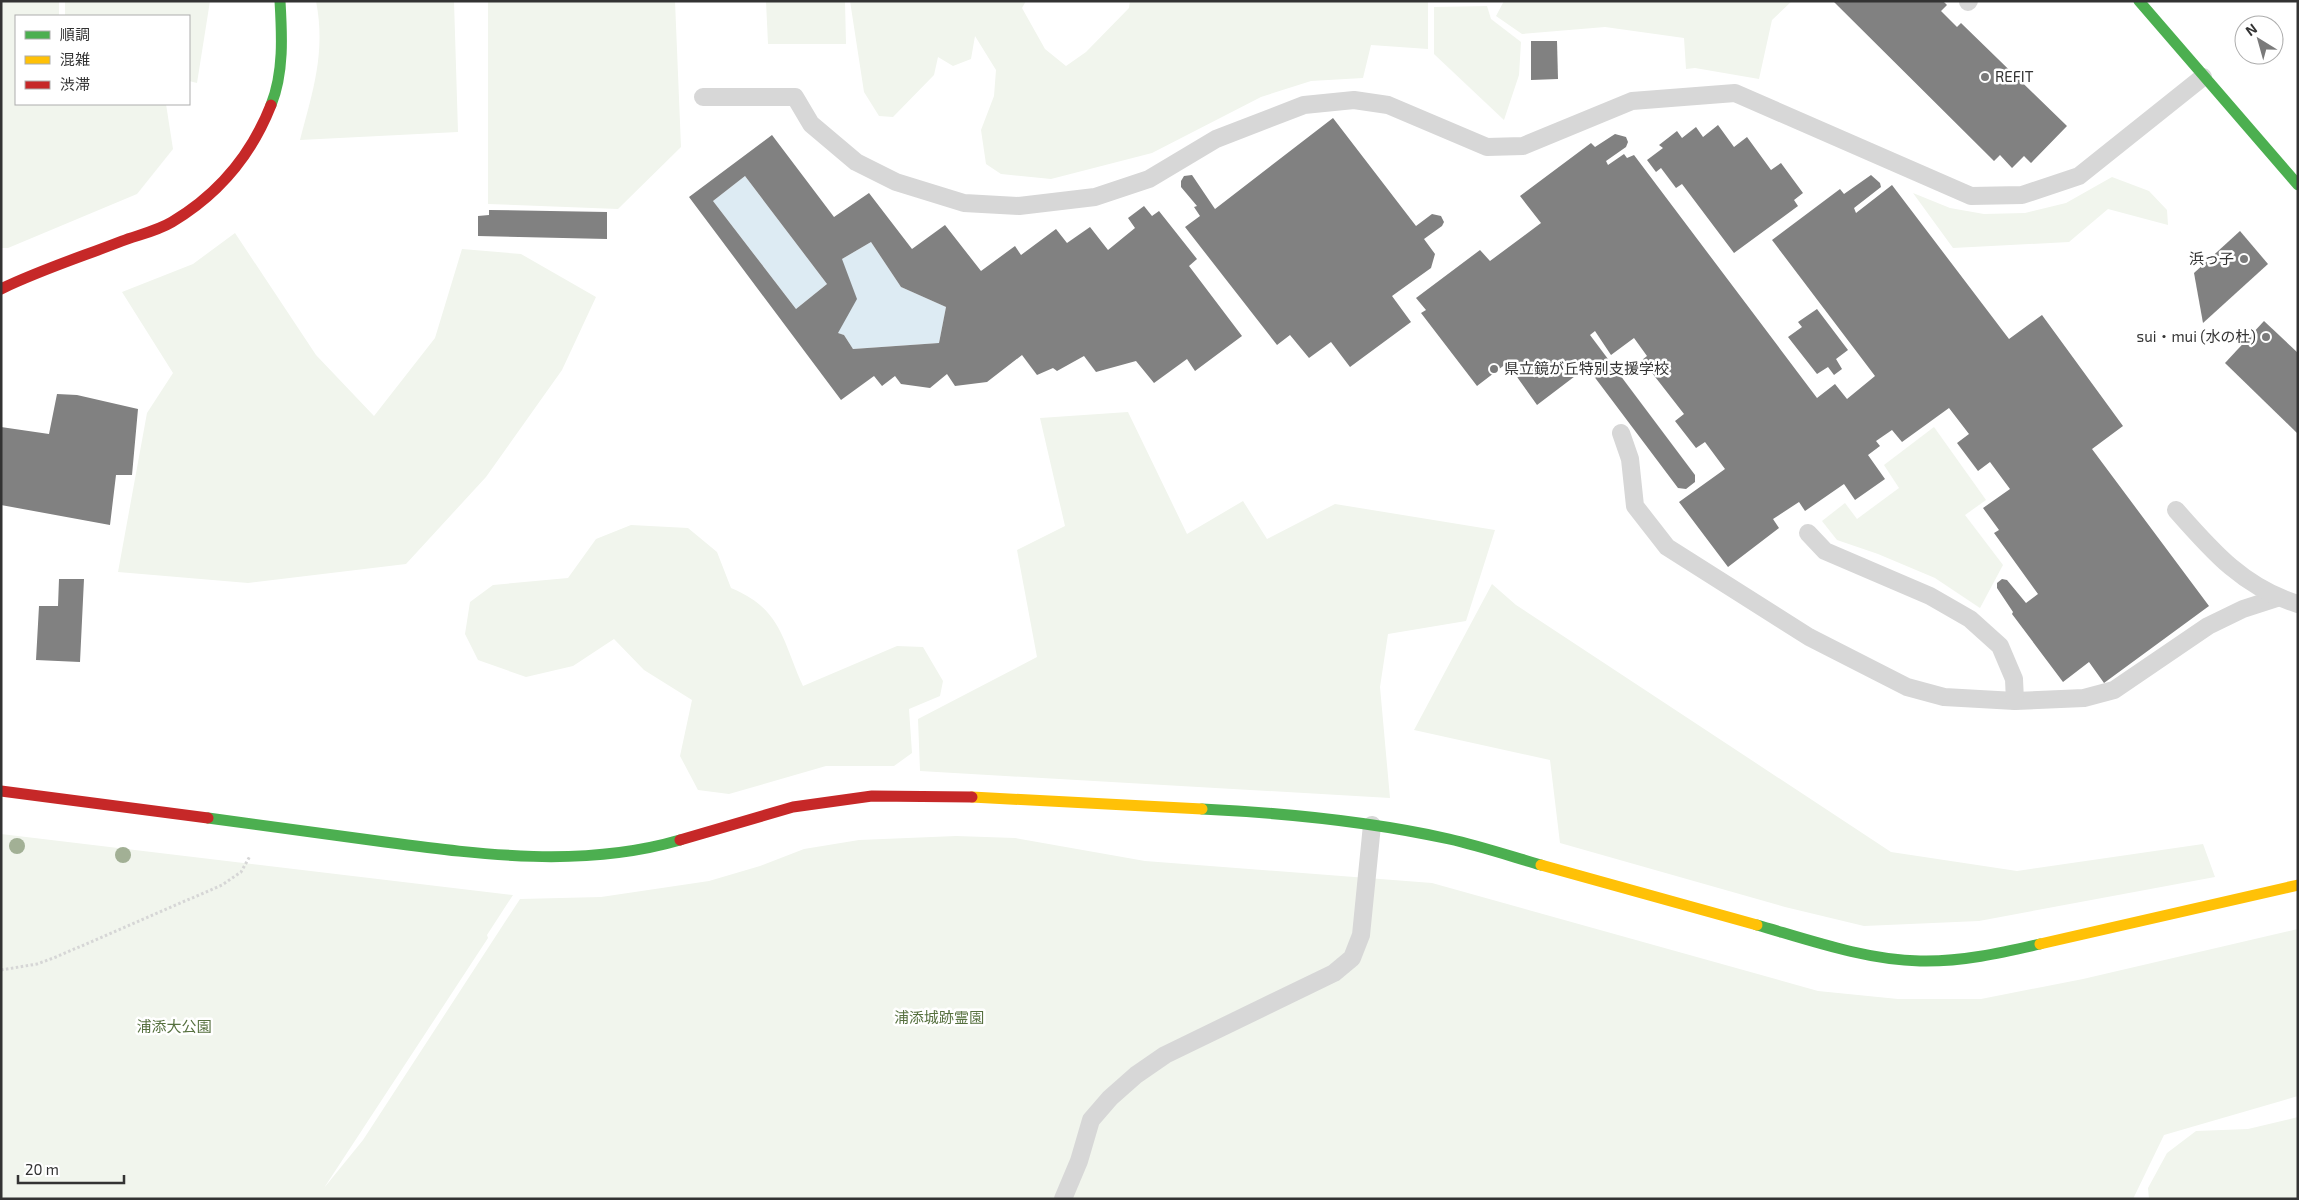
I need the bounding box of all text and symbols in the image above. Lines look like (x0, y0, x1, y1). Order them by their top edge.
legend (15, 15, 190, 105)
north arrow (2234, 15, 2284, 65)
text: N (2242, 19, 2260, 39)
text: 順調 (60, 25, 90, 43)
text: 混雑 (60, 50, 90, 68)
place label: REFIT (1995, 67, 2034, 85)
marker: REFIT (1979, 71, 1991, 83)
text: 渋滞 (60, 75, 90, 93)
place label: 浜っ子 (2189, 249, 2234, 267)
marker: 浜っ子 (2238, 253, 2250, 265)
place label: sui・mui (水の杜) (2137, 327, 2256, 345)
marker: sui・mui (水の杜) (2260, 331, 2272, 343)
place label: 県立鏡が丘特別支援学校 (1504, 359, 1669, 377)
marker: 県立鏡が丘特別支援学校 (1488, 363, 1500, 375)
park label: 浦添城跡霊園 (894, 1008, 984, 1026)
park label: 浦添大公園 (136, 1017, 212, 1035)
scale bar (18, 1152, 124, 1184)
text: 20 m (25, 1160, 59, 1178)

